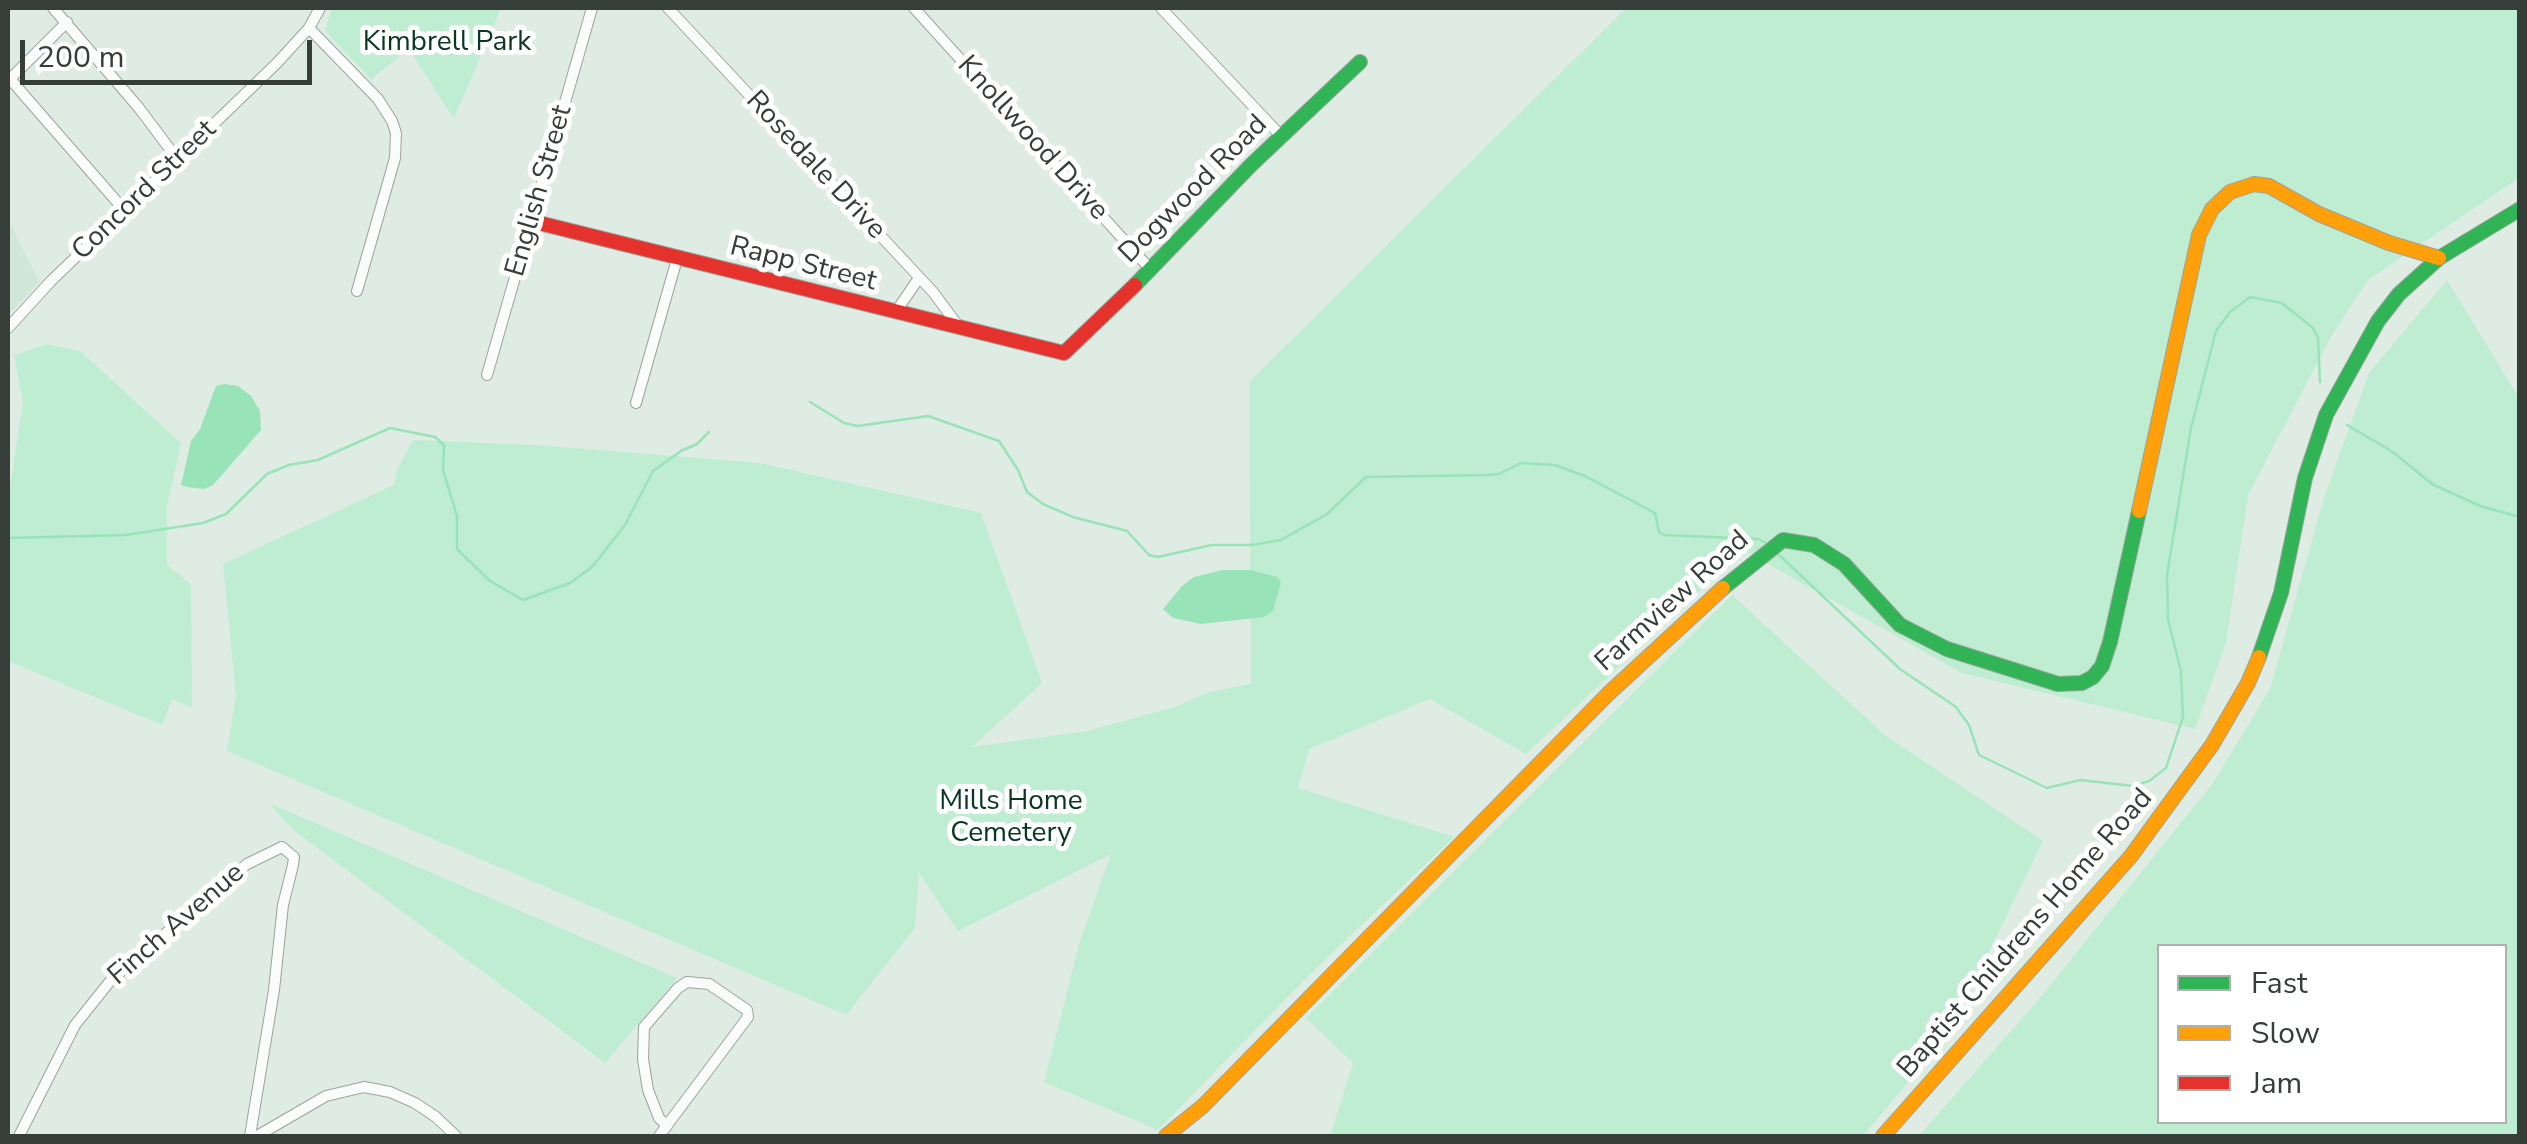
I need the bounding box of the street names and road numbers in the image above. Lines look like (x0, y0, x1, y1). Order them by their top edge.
street label: Knollwood Drive (949, 50, 1115, 228)
street label: Rosedale Drive (738, 85, 892, 247)
street label: English Street (500, 102, 580, 280)
street label: Dogwood Road (1113, 109, 1275, 271)
street label: Concord Street (66, 114, 224, 268)
street label: Rapp Street (726, 231, 880, 299)
street label: Farmview Road (1589, 524, 1757, 680)
street label: Baptist Childrens Home Road (1891, 783, 2161, 1085)
street label: Finch Avenue (102, 857, 252, 993)

